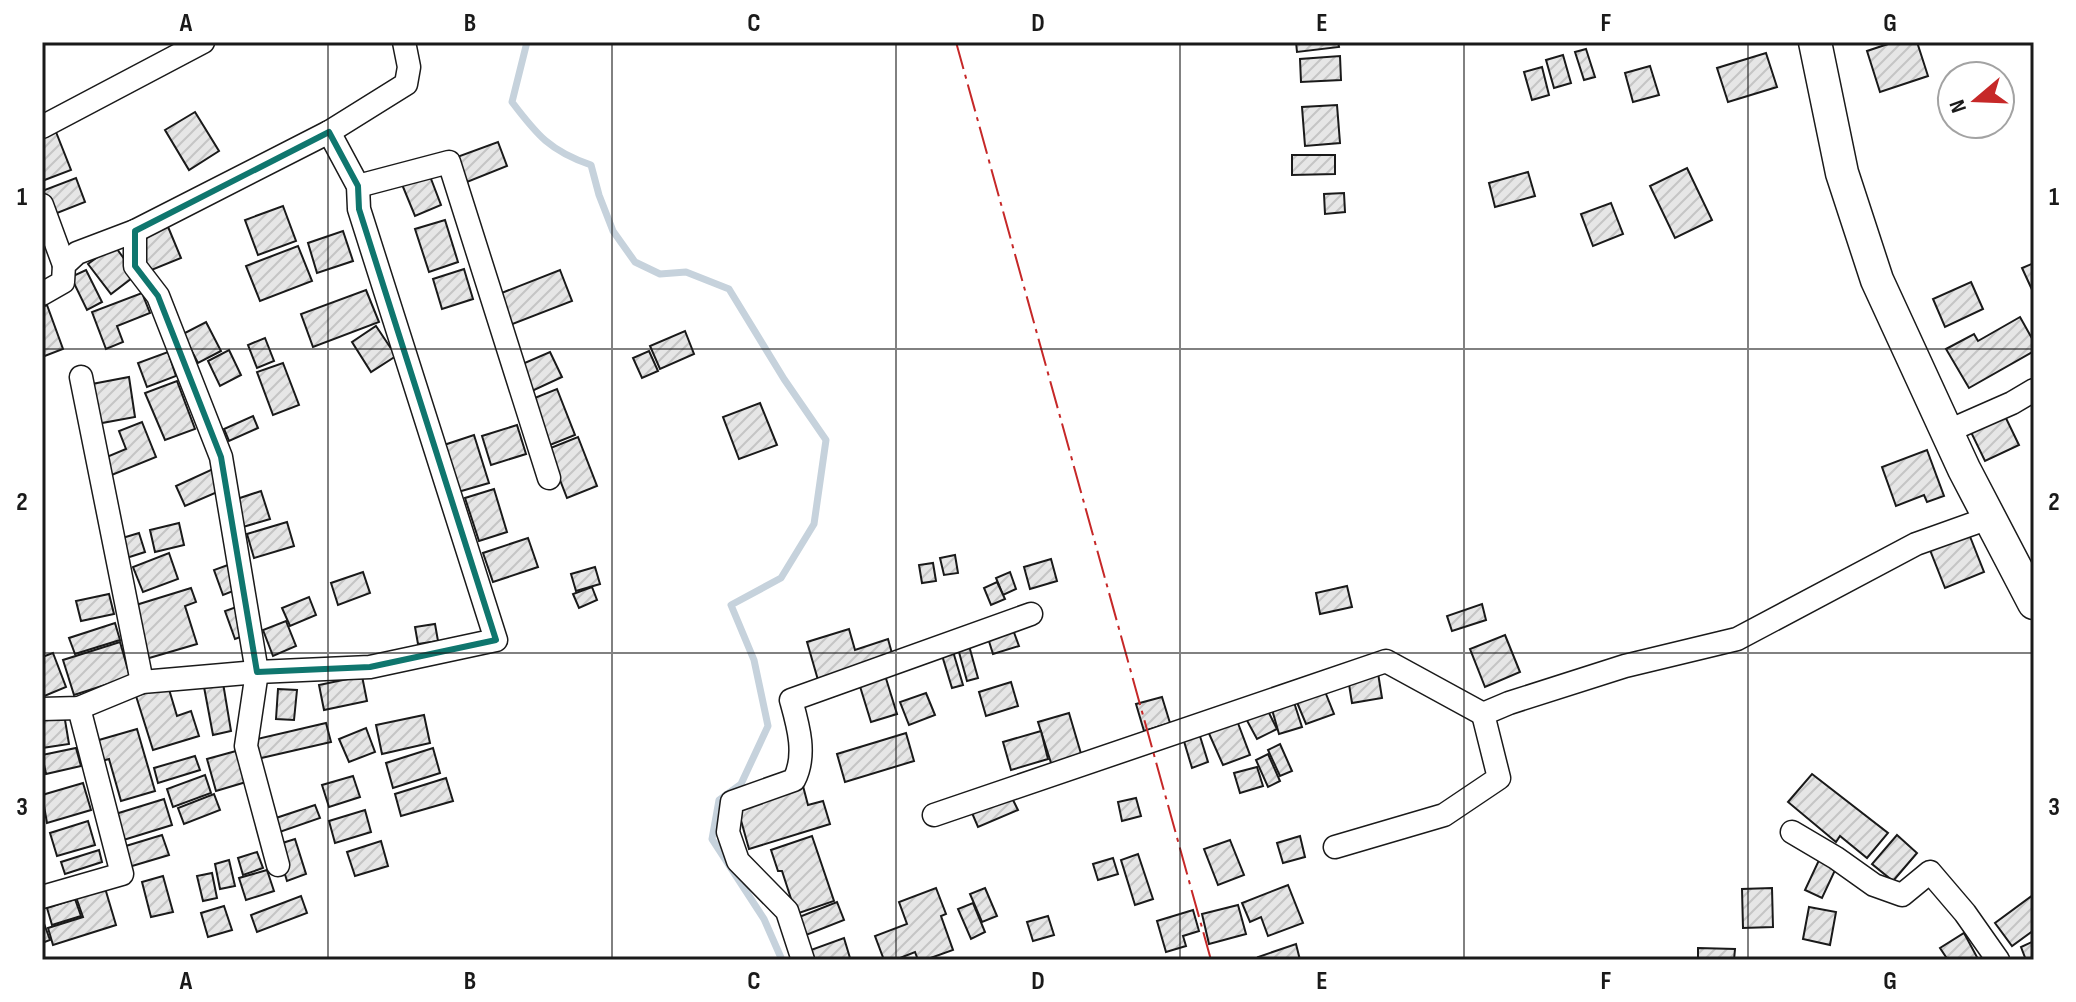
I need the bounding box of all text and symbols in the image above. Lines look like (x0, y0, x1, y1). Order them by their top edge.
text: A (179, 8, 193, 39)
text: B (464, 8, 476, 39)
text: C (747, 8, 761, 39)
text: D (1031, 8, 1045, 39)
text: E (1316, 8, 1328, 39)
text: F (1601, 8, 1612, 39)
text: G (1883, 8, 1897, 39)
north arrow (1936, 60, 2016, 140)
text: N (1944, 96, 1973, 116)
text: 1 (17, 182, 27, 213)
text: 1 (2049, 182, 2059, 213)
text: 2 (16, 487, 28, 518)
text: 2 (2048, 487, 2060, 518)
text: 3 (16, 792, 28, 823)
text: 3 (2048, 792, 2060, 823)
text: A (179, 966, 193, 997)
text: B (464, 966, 476, 997)
text: C (747, 966, 761, 997)
text: D (1031, 966, 1045, 997)
text: E (1316, 966, 1328, 997)
text: F (1601, 966, 1612, 997)
text: G (1883, 966, 1897, 997)

